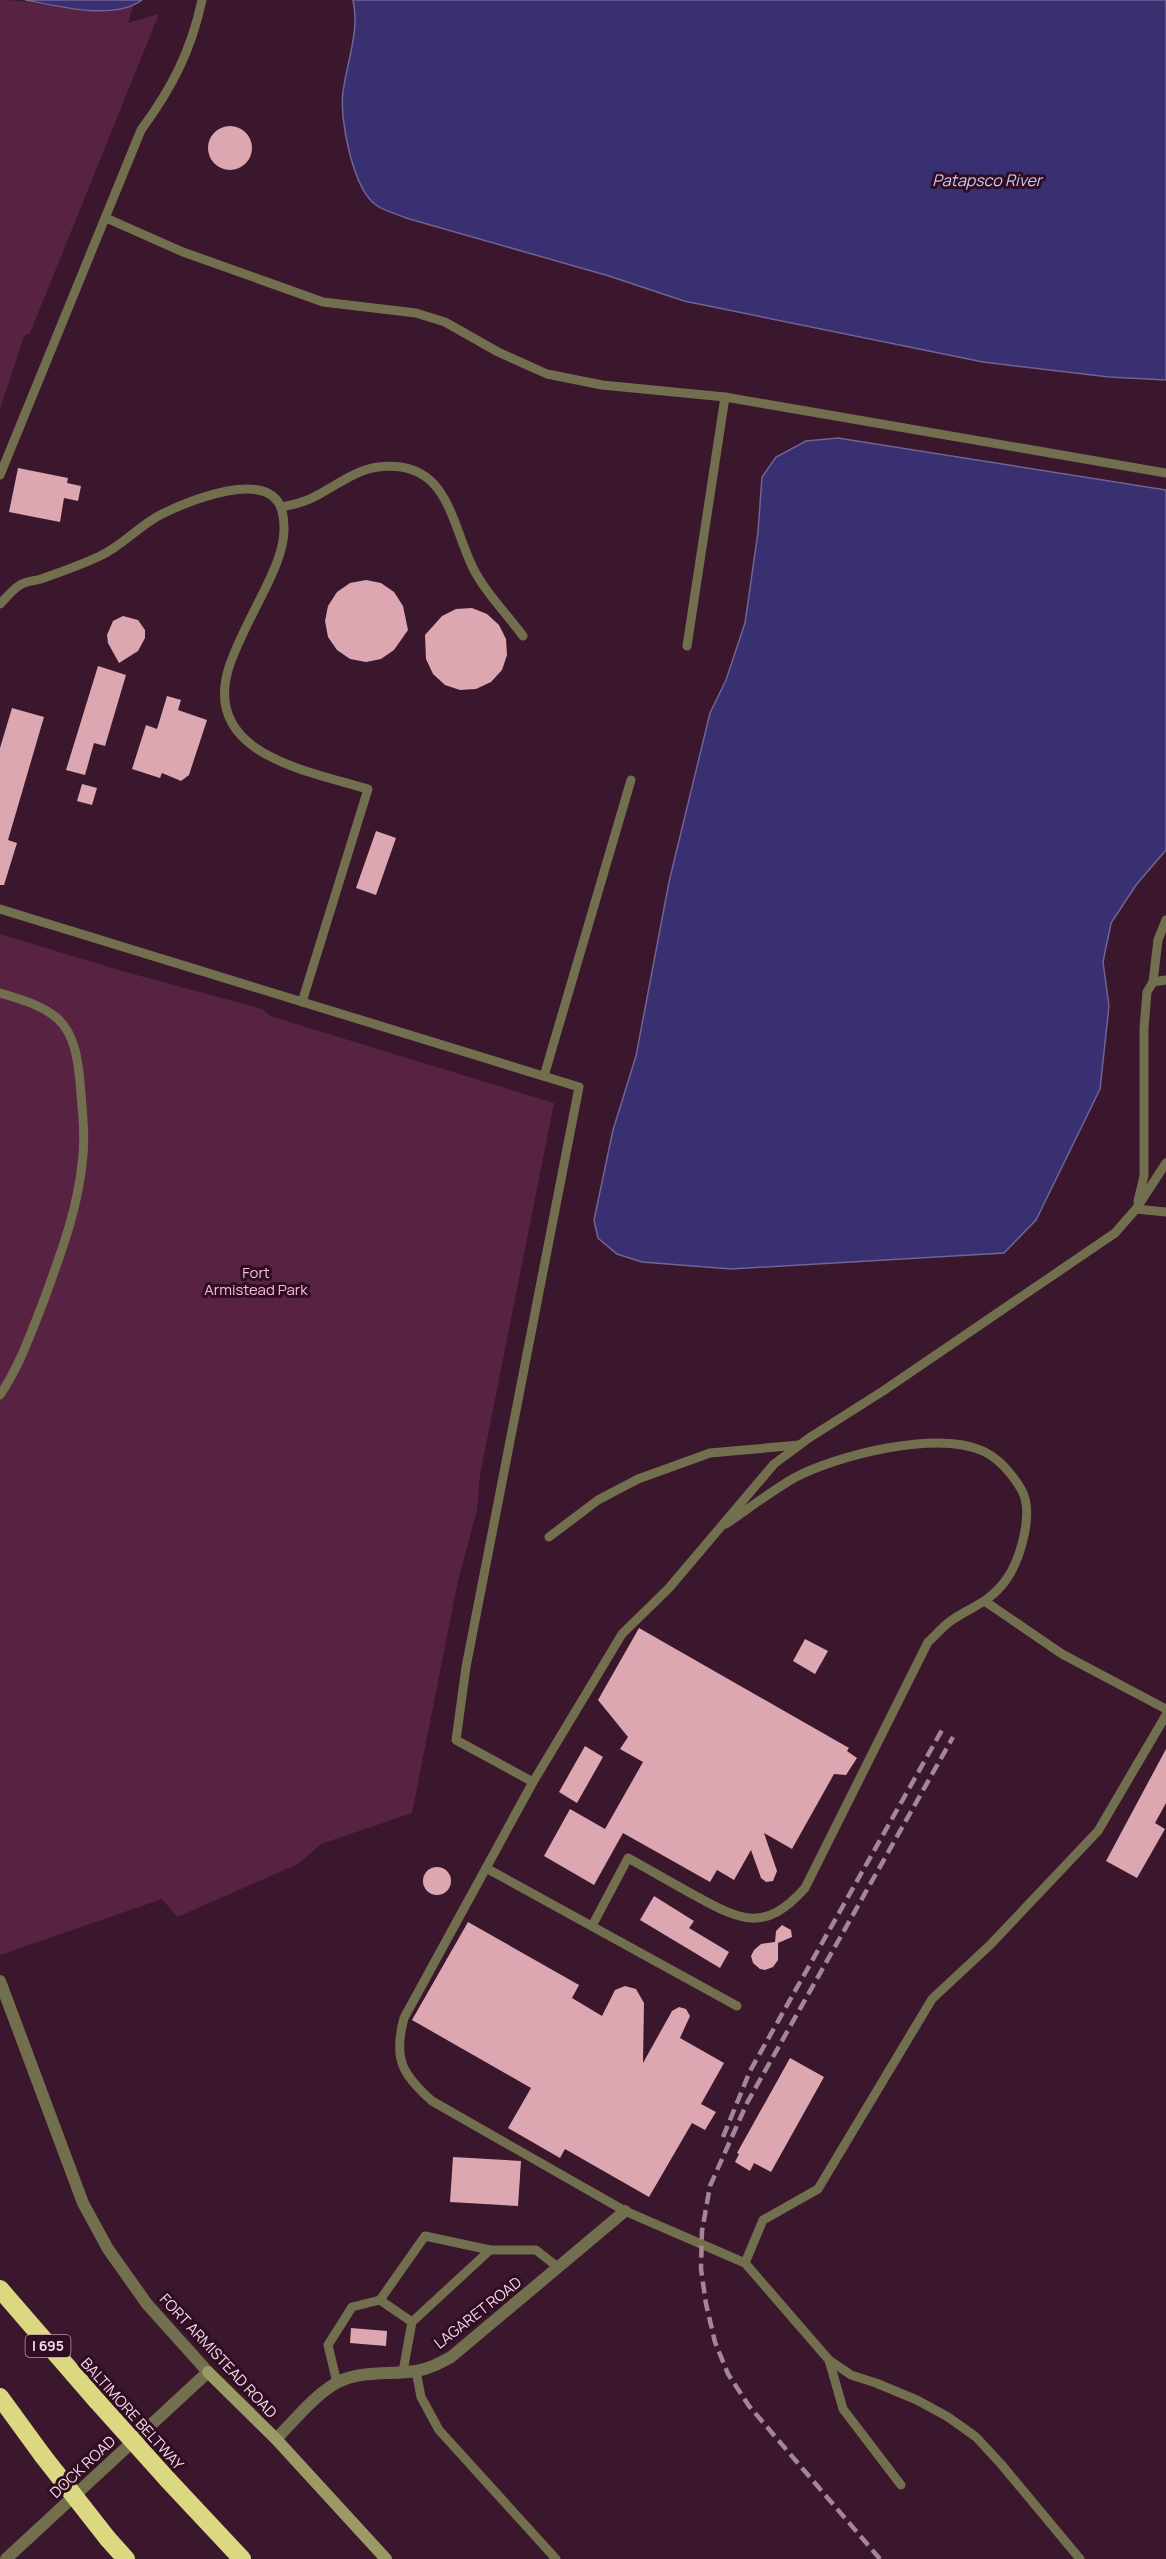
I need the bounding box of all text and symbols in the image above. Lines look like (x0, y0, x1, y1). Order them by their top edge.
water label: Patapsco River (932, 169, 1044, 191)
park label: Fort Armistead Park (204, 1262, 308, 1300)
street label: LAGARET ROAD (430, 2272, 526, 2353)
street label: FORT ARMISTEAD ROAD (155, 2289, 282, 2423)
road number: I 695 (26, 2335, 70, 2357)
street label: BALTIMORE BELTWAY (76, 2353, 189, 2475)
street label: DOCK ROAD (45, 2431, 120, 2503)

